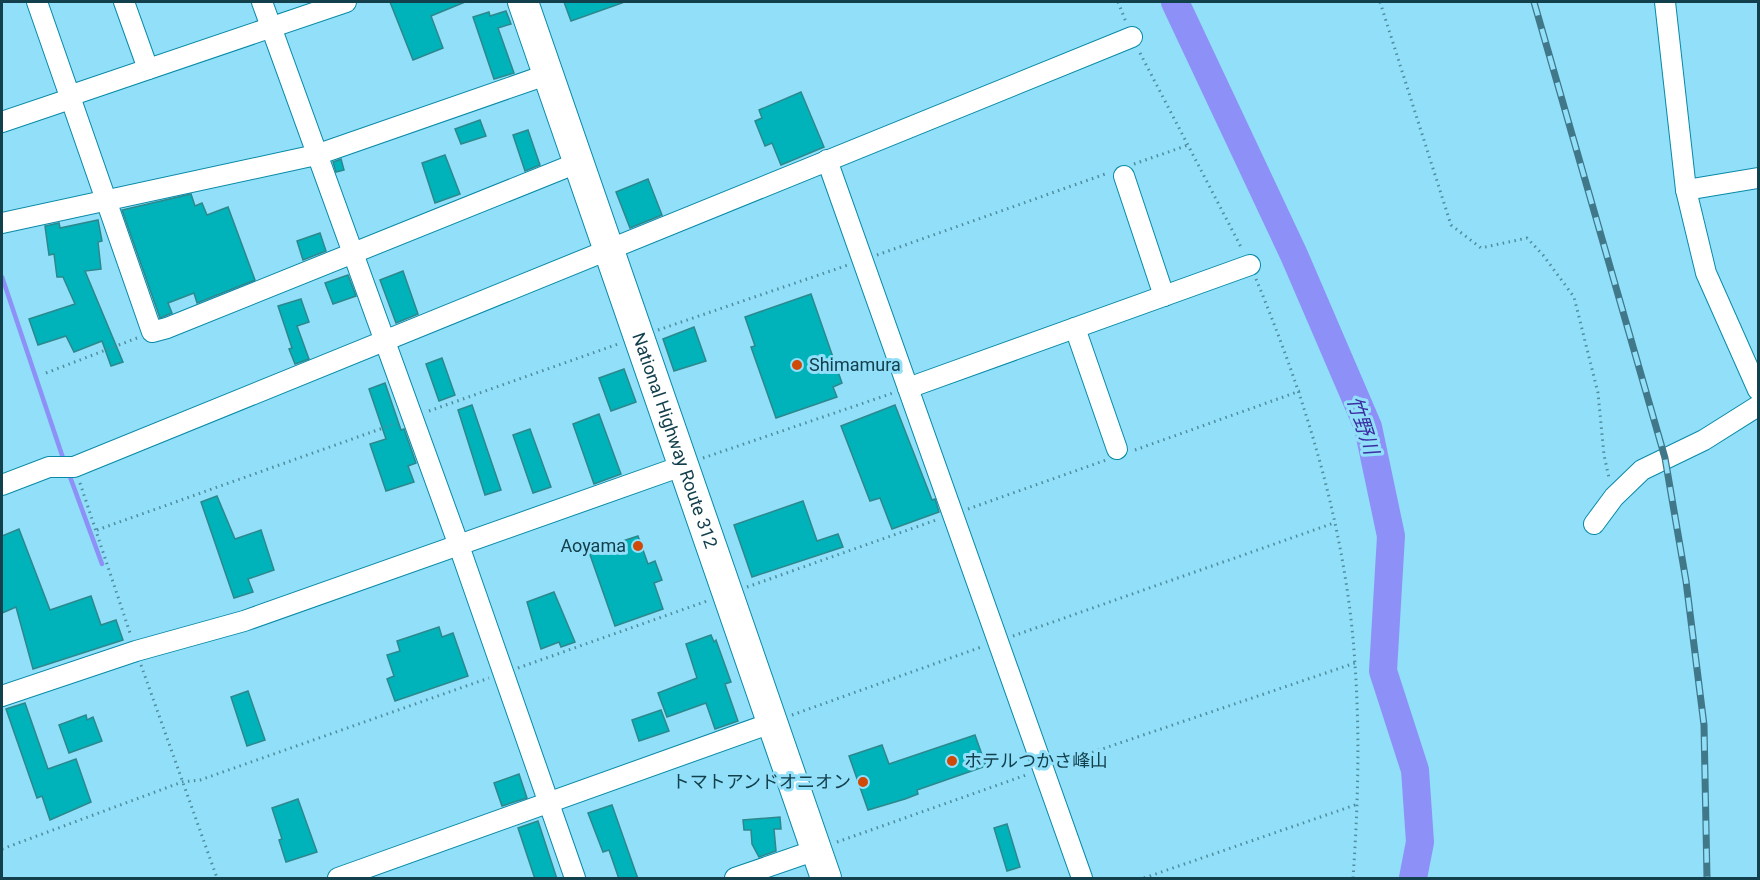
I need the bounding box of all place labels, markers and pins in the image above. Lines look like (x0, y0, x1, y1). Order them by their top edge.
place label: Shimamura (809, 354, 901, 375)
marker: Shimamura (790, 358, 804, 372)
place label: Aoyama (560, 535, 626, 556)
marker: Aoyama (631, 539, 645, 553)
place label: ホテルつかさ峰山 (964, 750, 1108, 771)
marker: ホテルつかさ峰山 (945, 754, 959, 768)
place label: トマトアンドオニオン (672, 771, 851, 792)
marker: トマトアンドオニオン (856, 775, 870, 789)

